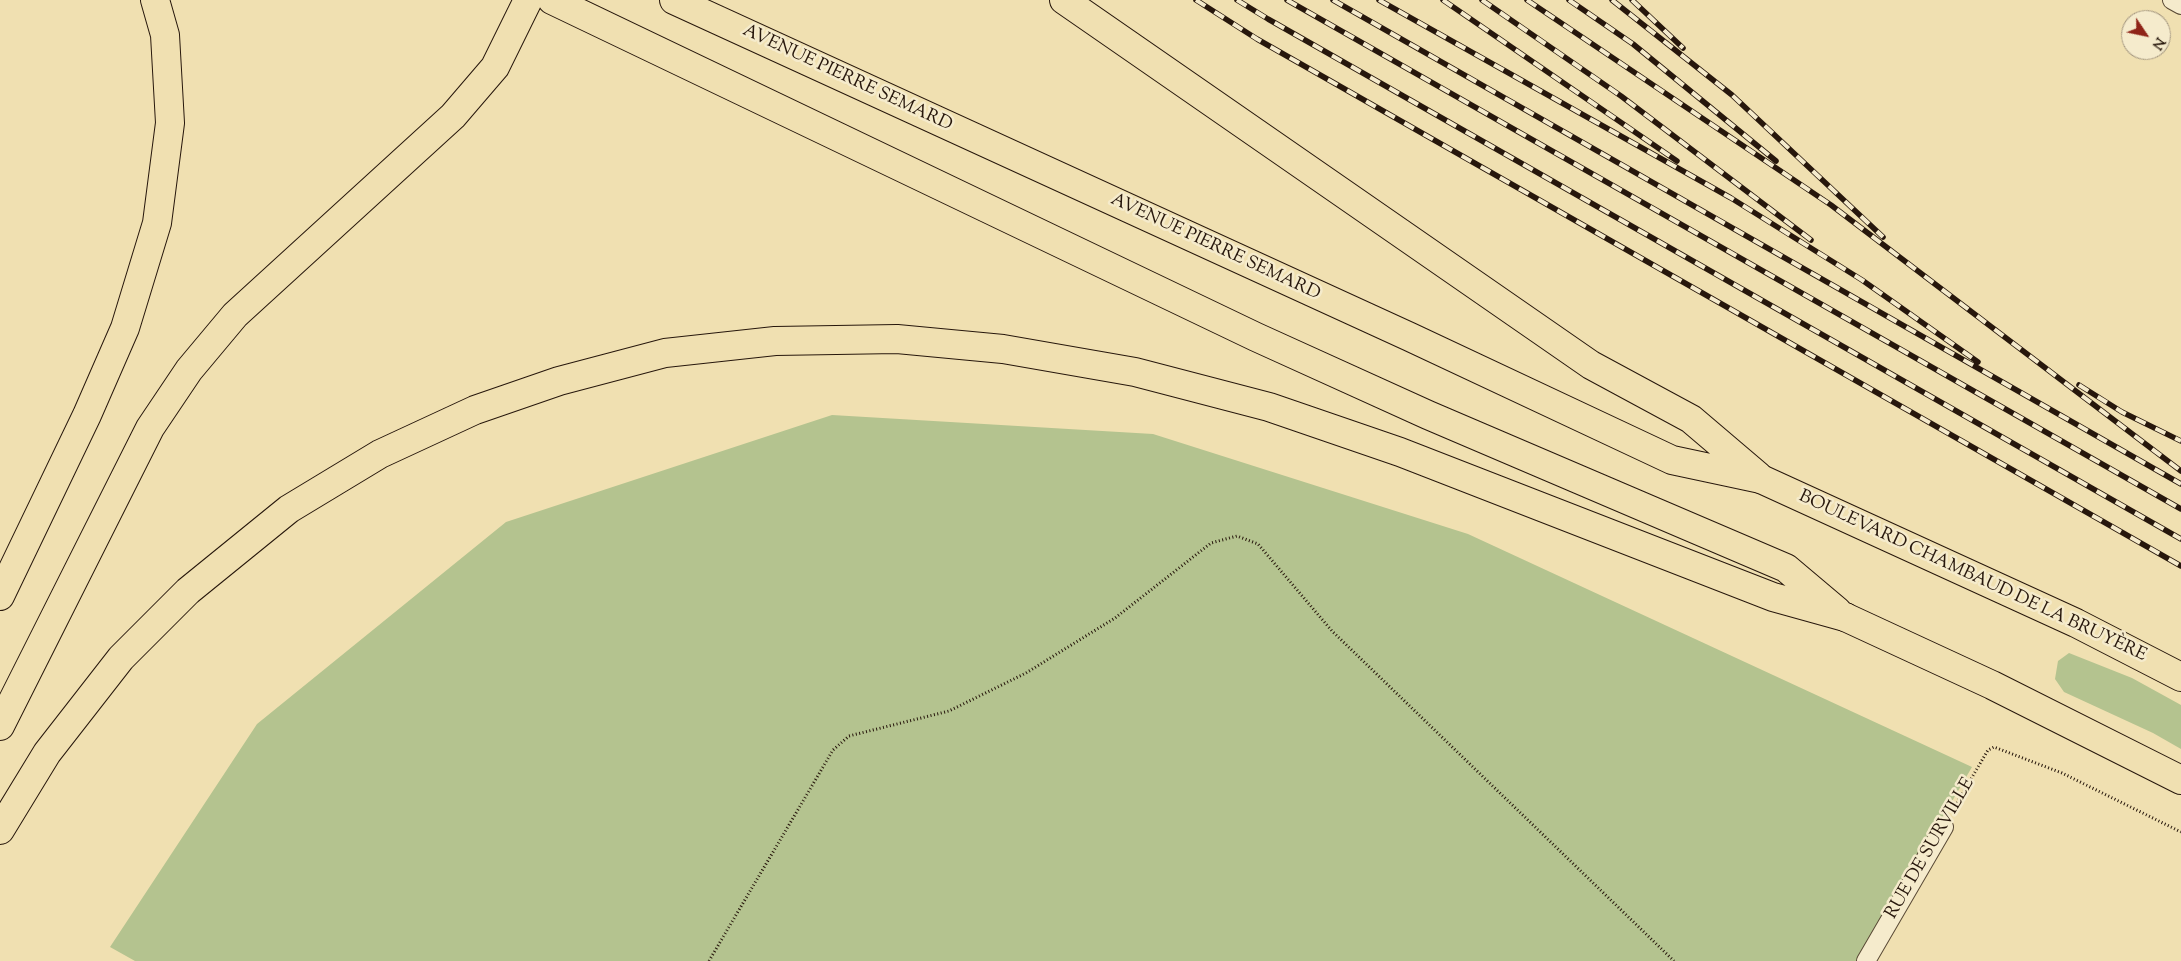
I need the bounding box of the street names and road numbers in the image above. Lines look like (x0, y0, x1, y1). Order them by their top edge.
street label: AVENUE PIERRE SEMARD (739, 21, 955, 137)
street label: AVENUE PIERRE SEMARD (1107, 190, 1323, 306)
street label: BOULEVARD CHAMBAUD DE LA BRUYÈRE (1795, 487, 2149, 667)
street label: RUE DE SURVILLE (1882, 775, 1980, 923)

